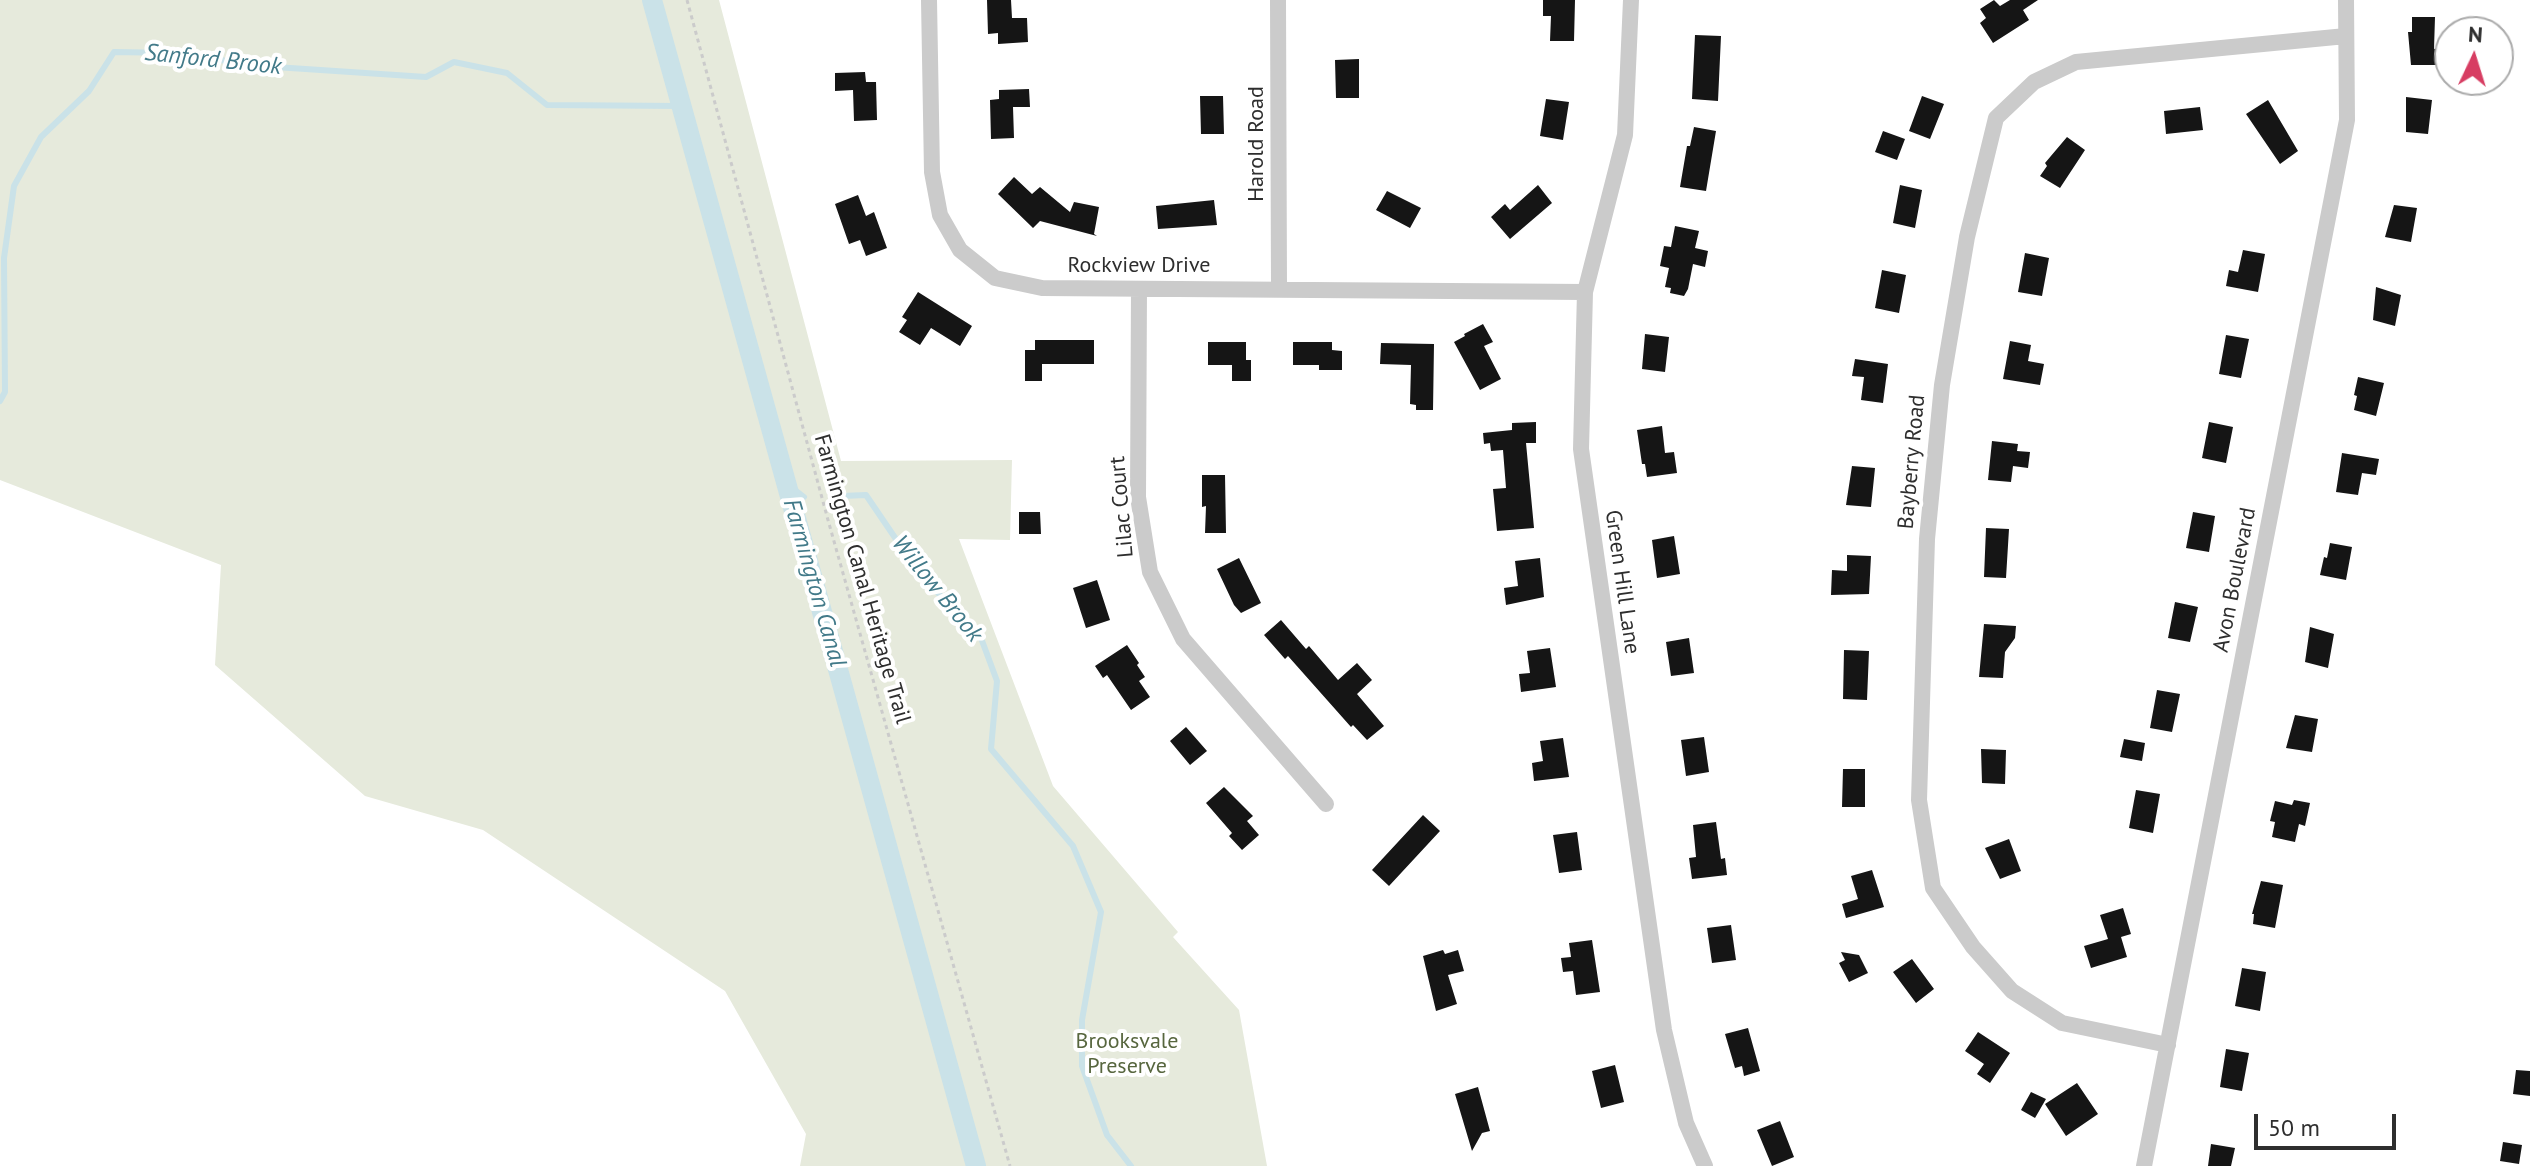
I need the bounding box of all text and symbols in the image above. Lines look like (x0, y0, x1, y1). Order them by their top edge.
north arrow (2434, 16, 2514, 96)
text: N (2467, 20, 2484, 49)
water label: Sanford Brook (143, 39, 283, 81)
street label: Harold Road (1244, 86, 1270, 202)
street label: Rockview Drive (1068, 253, 1210, 279)
street label: Bayberry Road (1893, 394, 1931, 530)
street label: Farmington Canal Heritage Trail (808, 431, 916, 727)
street label: Lilac Court (1104, 455, 1140, 559)
water label: Farmington Canal (776, 496, 852, 670)
street label: Avon Boulevard (2208, 506, 2262, 654)
street label: Green Hill Lane (1599, 508, 1645, 656)
water label: Willow Brook (885, 530, 989, 648)
park label: Brooksvale Preserve (1076, 1029, 1178, 1080)
scale bar (2258, 1098, 2400, 1148)
text: 50 m (2268, 1112, 2320, 1143)

